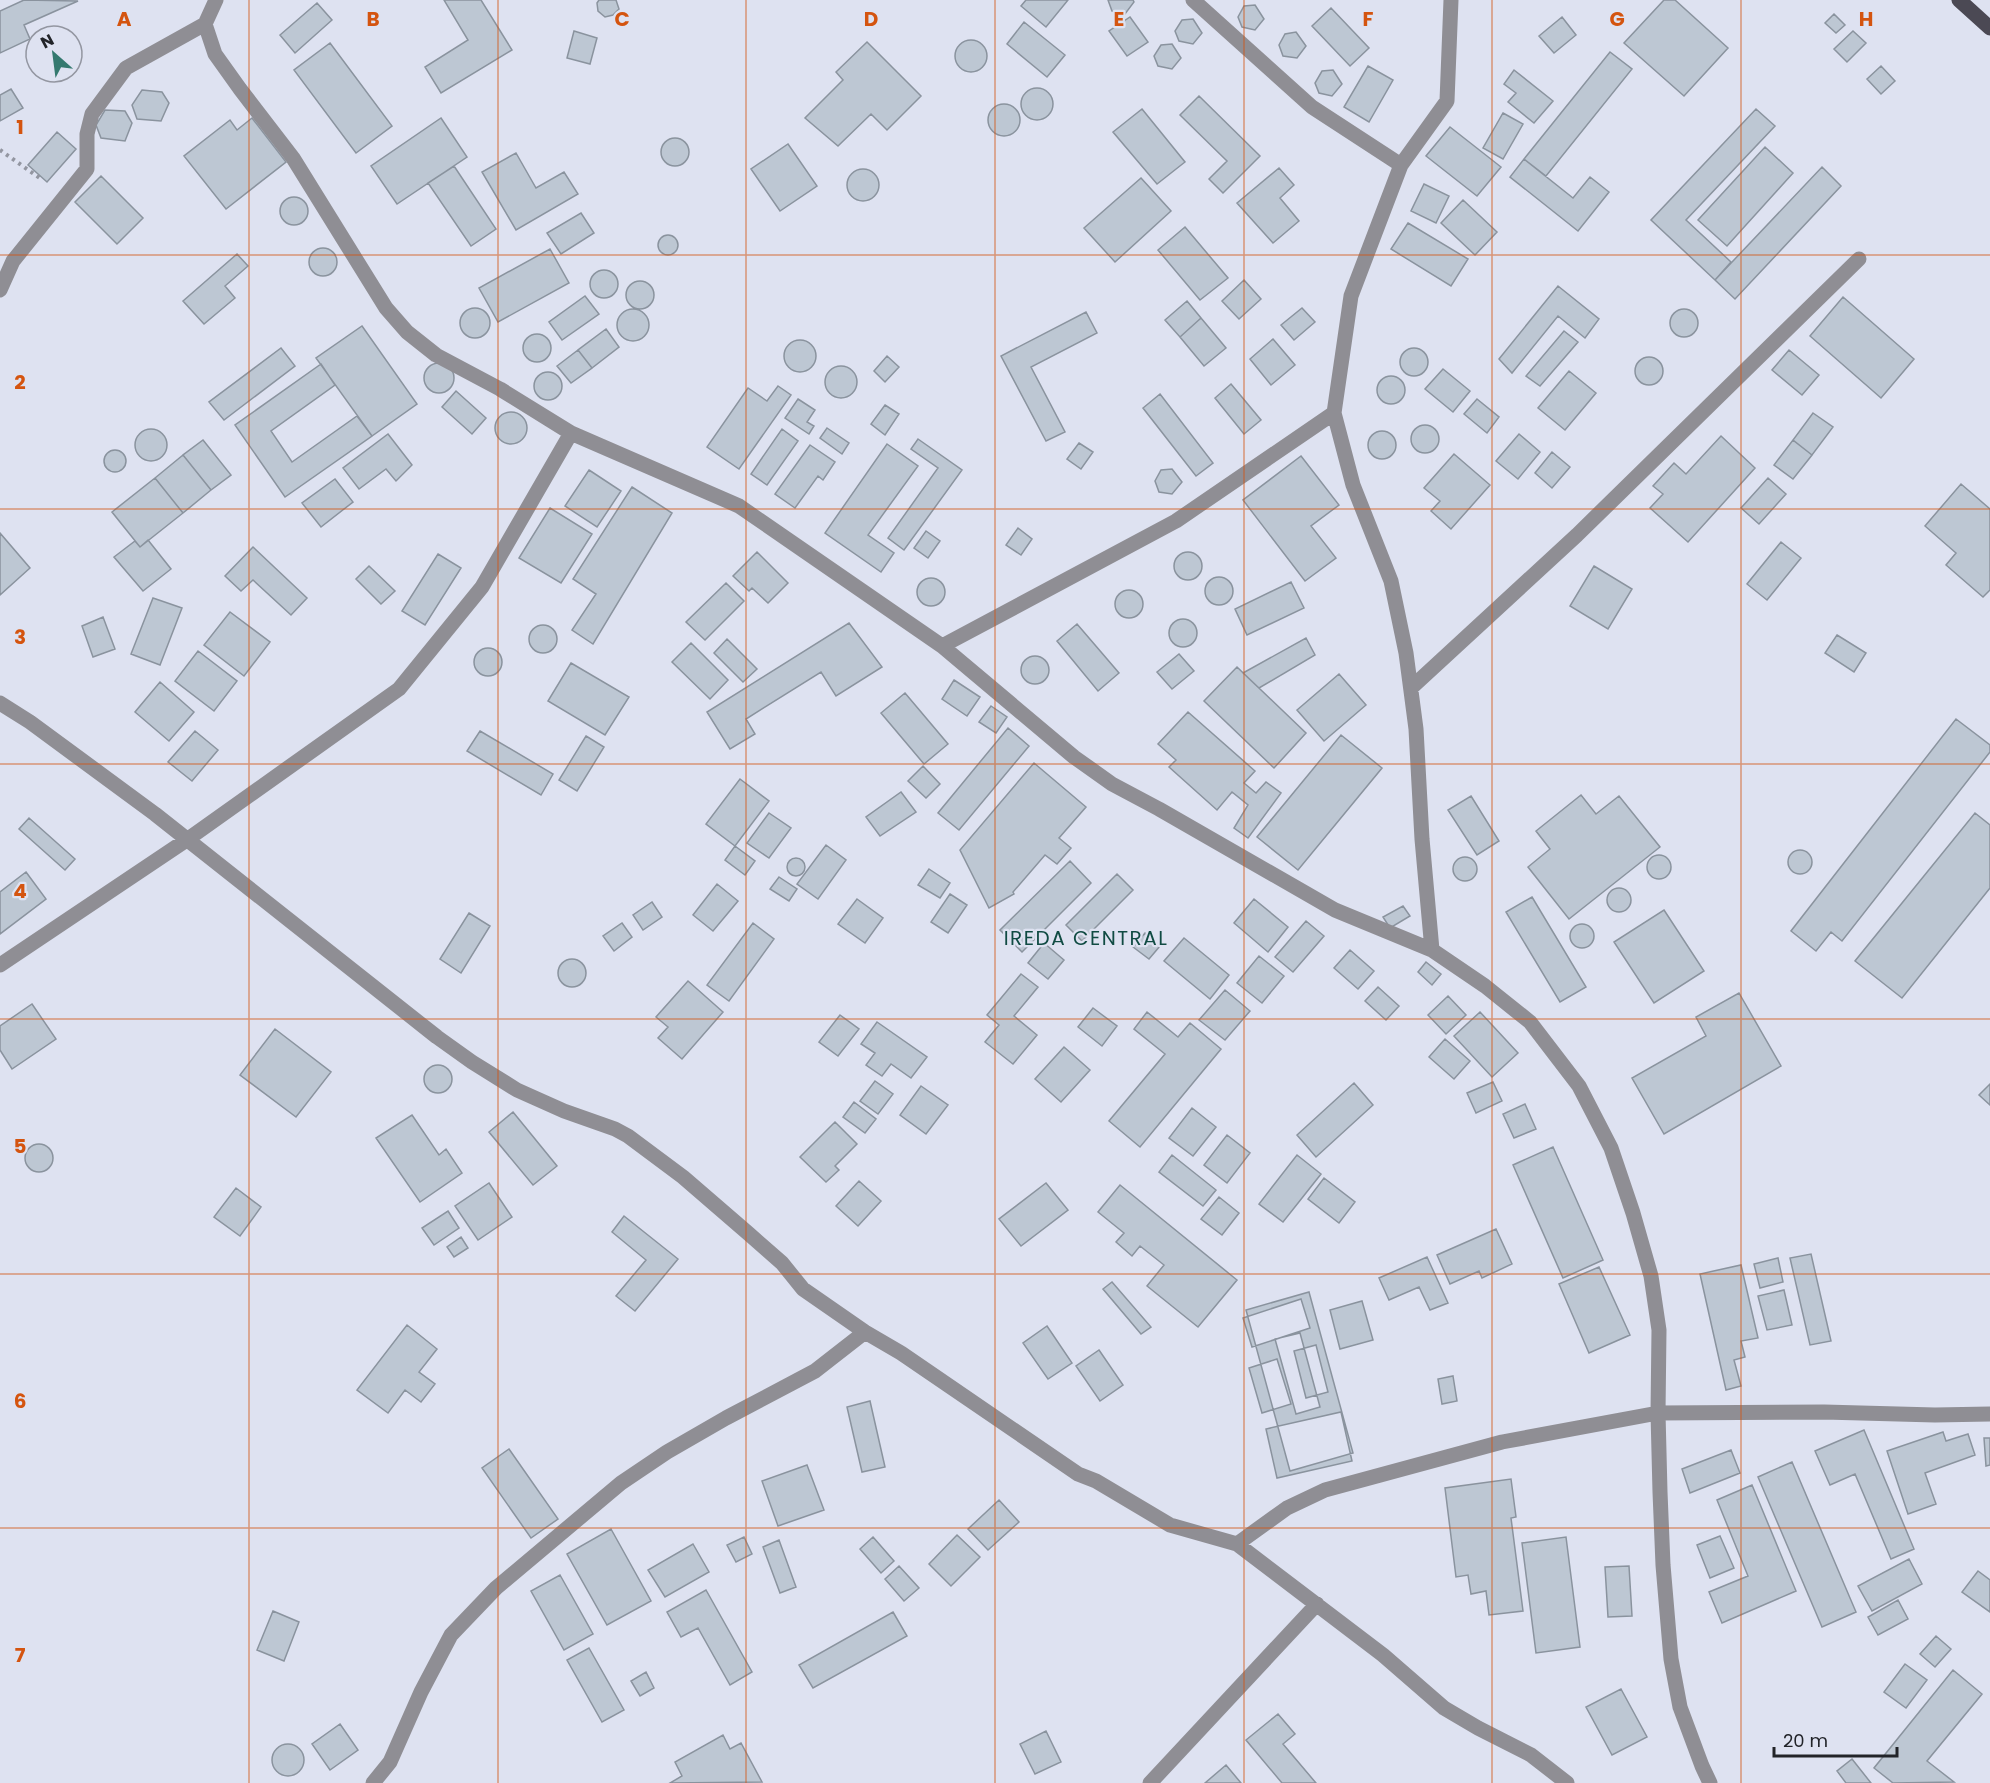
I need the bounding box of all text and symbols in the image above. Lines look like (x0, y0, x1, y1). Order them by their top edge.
text: A (117, 5, 132, 33)
text: B (366, 5, 380, 33)
text: C (614, 5, 630, 33)
text: D (864, 5, 878, 33)
text: E (1114, 5, 1124, 33)
text: F (1363, 5, 1374, 33)
text: G (1609, 5, 1625, 33)
text: H (1859, 5, 1873, 33)
north arrow (24, 24, 84, 84)
text: N (36, 28, 58, 54)
text: 1 (16, 113, 24, 141)
text: 2 (14, 368, 26, 396)
text: 3 (14, 623, 26, 651)
text: 4 (13, 877, 27, 905)
district label: IREDA CENTRAL (1004, 924, 1168, 952)
text: 5 (14, 1132, 27, 1160)
text: 6 (14, 1387, 26, 1415)
text: 7 (15, 1641, 26, 1669)
scale bar (1774, 1720, 1897, 1758)
text: 20 m (1783, 1728, 1828, 1753)

